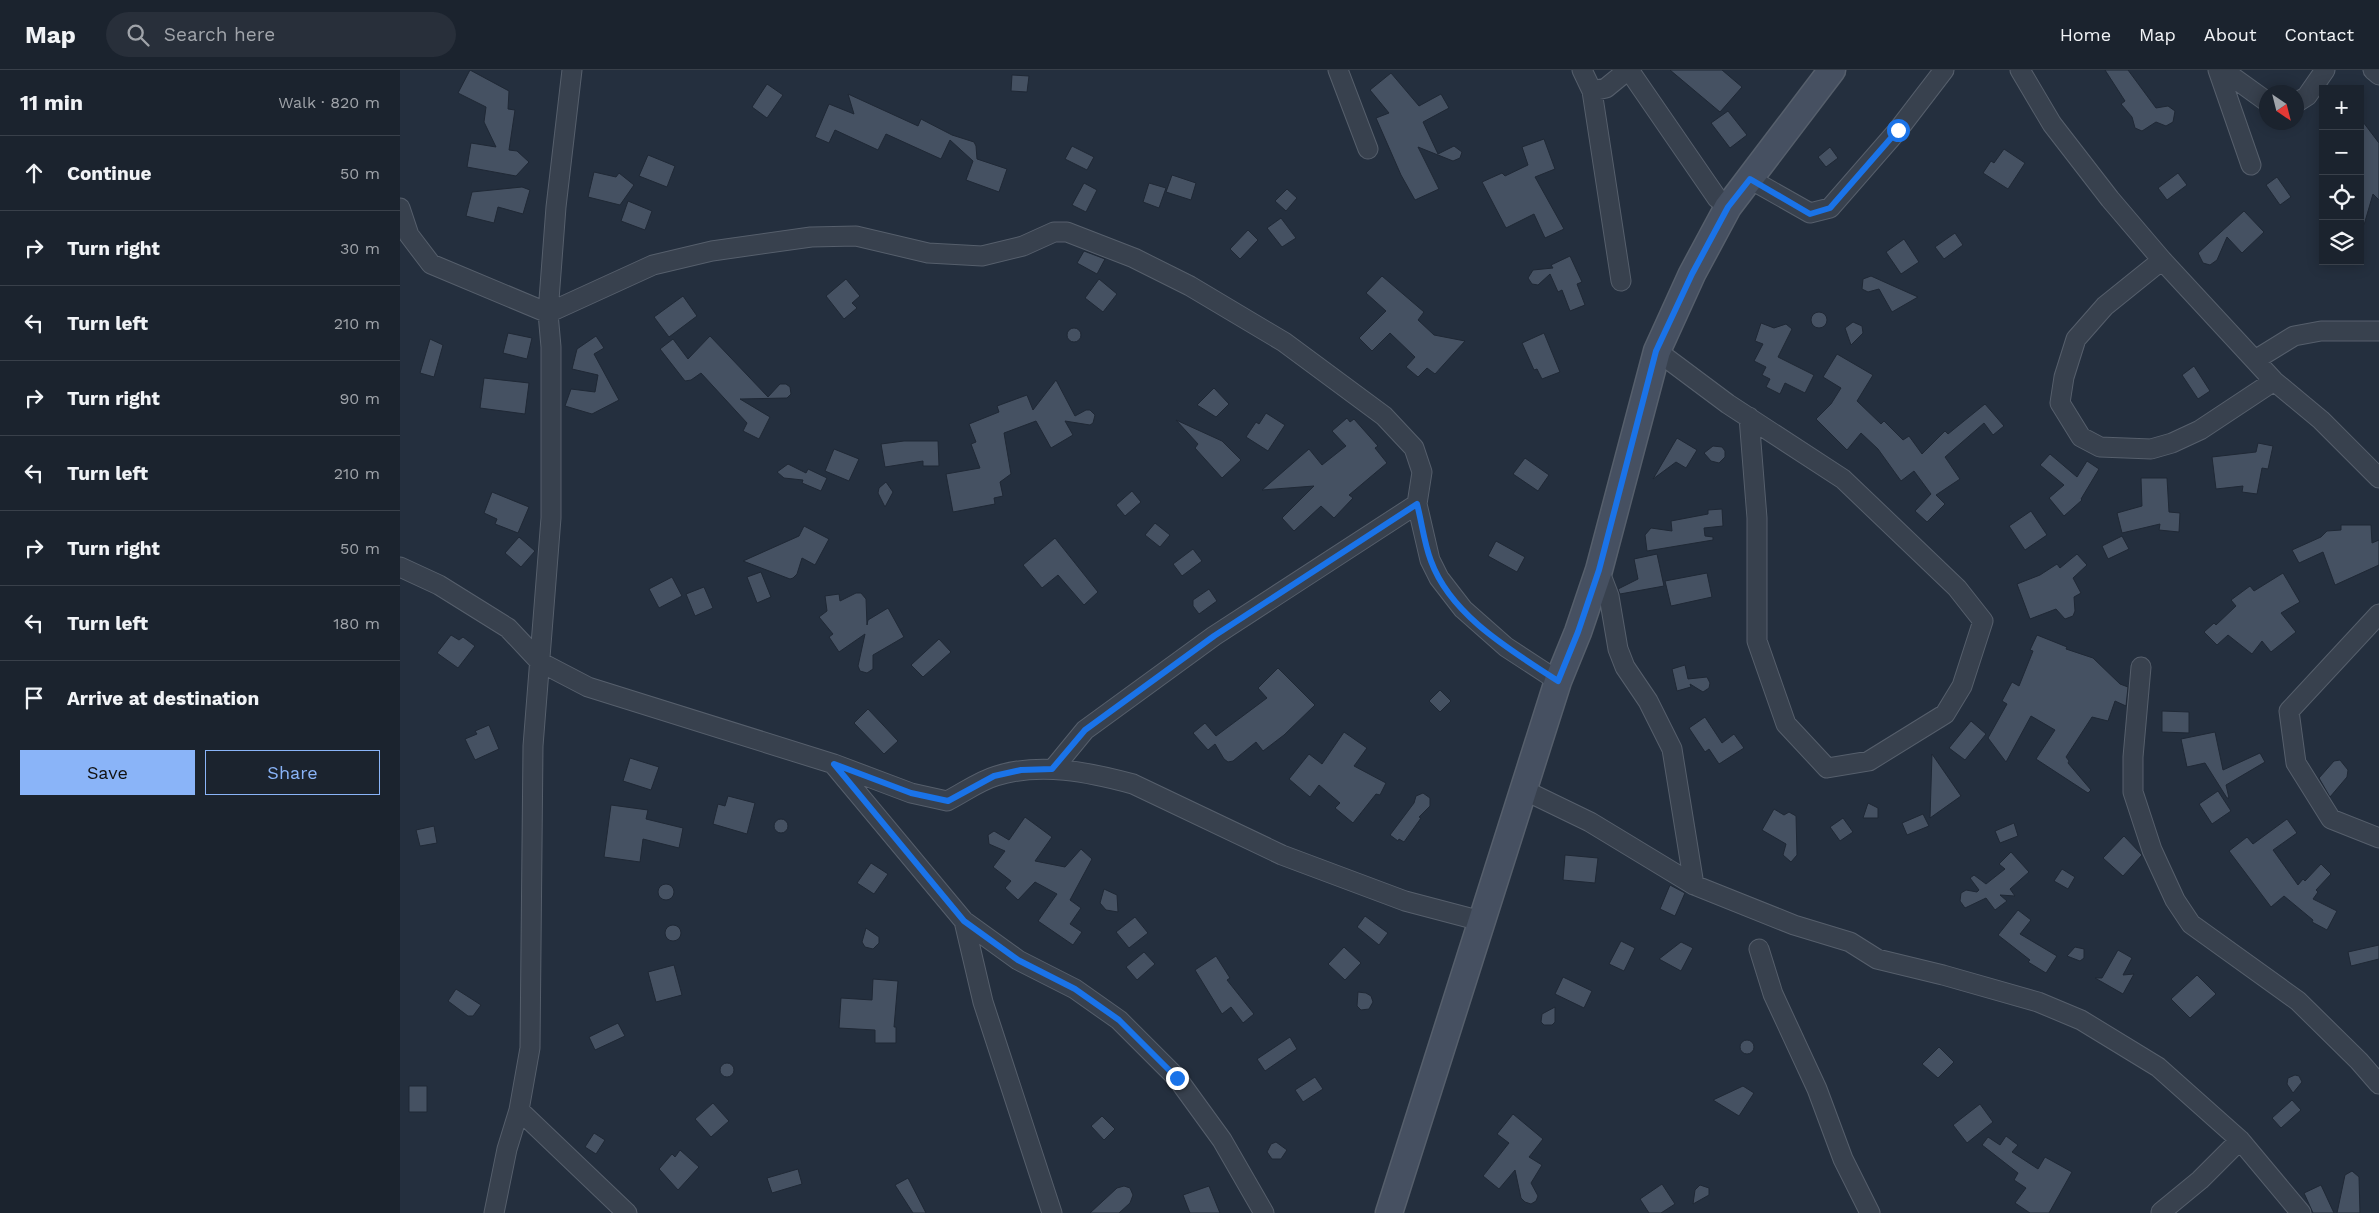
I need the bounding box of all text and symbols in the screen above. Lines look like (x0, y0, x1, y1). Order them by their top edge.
search box (106, 12, 456, 57)
text: Map (25, 21, 76, 49)
icon: search (124, 21, 152, 49)
text: Search here (164, 23, 275, 46)
text: Home (2060, 24, 2111, 45)
text: Map (2139, 24, 2176, 45)
text: About (2204, 24, 2256, 45)
text: Contact (2284, 24, 2354, 45)
north arrow (2259, 85, 2304, 130)
map controls (2319, 85, 2364, 265)
button: + (2319, 85, 2364, 130)
text: 11 min (20, 90, 83, 115)
text: Walk · 820 m (278, 93, 380, 112)
route start (1887, 119, 1910, 142)
button: − (2319, 130, 2364, 175)
icon: ahead (20, 159, 48, 187)
text: Continue (67, 162, 151, 185)
text: 50 m (340, 164, 380, 183)
button: locate (2319, 175, 2364, 220)
button: layers (2319, 220, 2364, 265)
icon: right (20, 234, 48, 262)
text: Turn right (67, 237, 160, 260)
text: 30 m (340, 239, 380, 258)
icon: left (20, 309, 48, 337)
text: Turn left (67, 312, 148, 335)
text: 210 m (334, 314, 380, 333)
icon: right (20, 384, 48, 412)
text: Turn right (67, 387, 160, 410)
text: 90 m (339, 389, 380, 408)
icon: left (20, 459, 48, 487)
text: Turn left (67, 462, 148, 485)
text: 210 m (334, 464, 380, 483)
icon: right (20, 534, 48, 562)
text: Turn right (67, 537, 160, 560)
text: 50 m (340, 539, 380, 558)
icon: left (20, 609, 48, 637)
text: Turn left (67, 612, 148, 635)
text: 180 m (333, 614, 380, 633)
icon: arrive (20, 684, 48, 712)
text: Arrive at destination (67, 687, 259, 710)
button: Save (20, 750, 195, 795)
button: Share (205, 750, 380, 795)
route end (1166, 1067, 1189, 1090)

